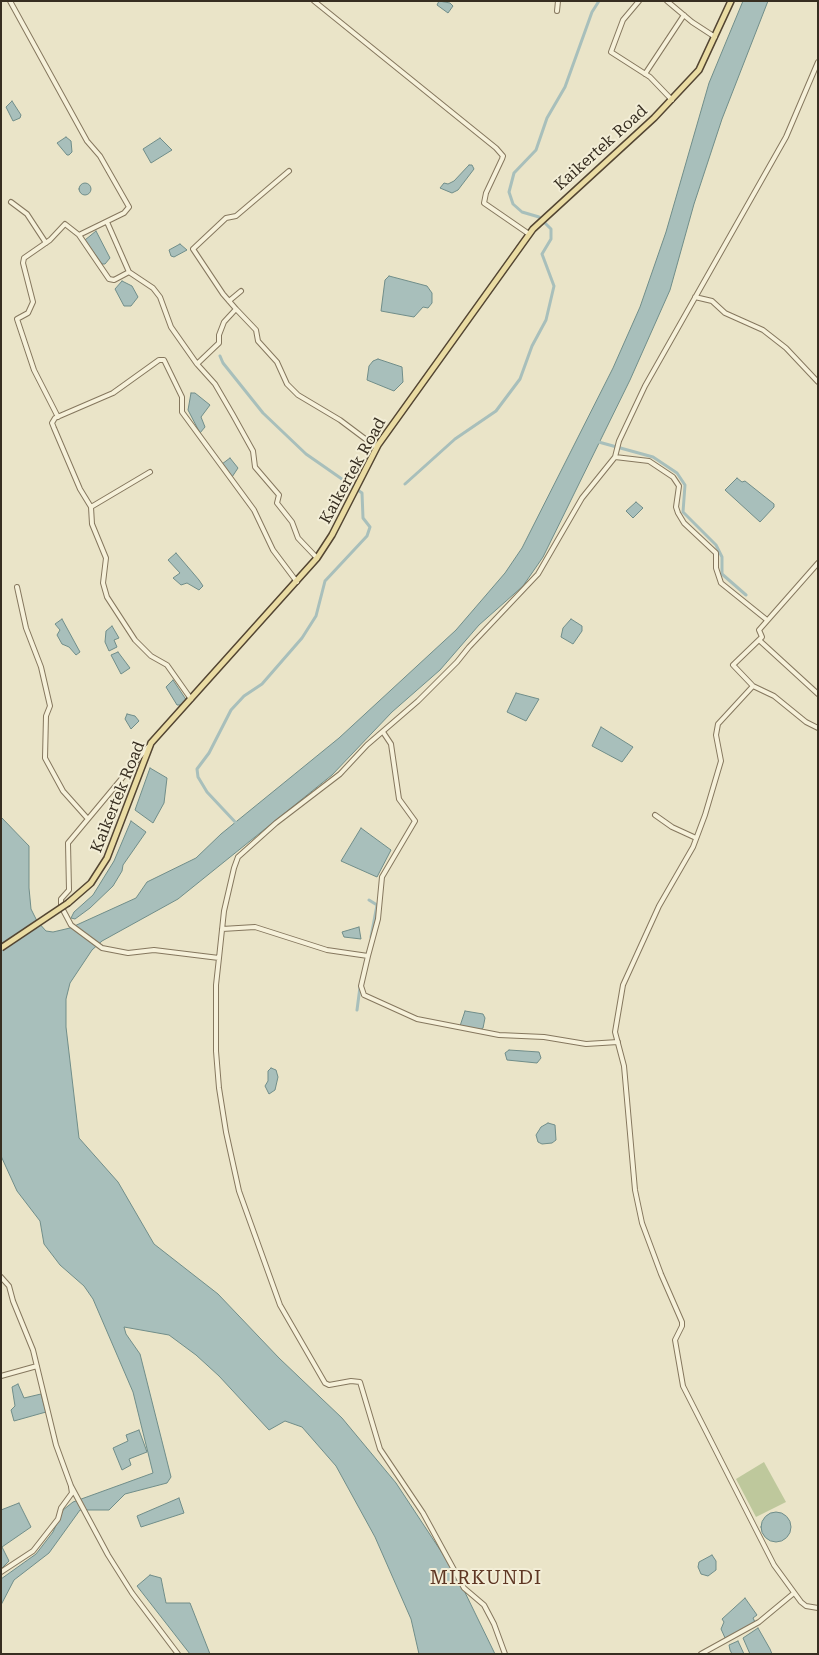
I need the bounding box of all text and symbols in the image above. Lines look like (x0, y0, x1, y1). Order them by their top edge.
street label: Kaikertek Road (551, 101, 651, 195)
street label: Kaikertek Road (316, 415, 390, 527)
street label: Kaikertek Road (87, 739, 149, 855)
district label: MIRKUNDI (429, 1567, 543, 1589)

